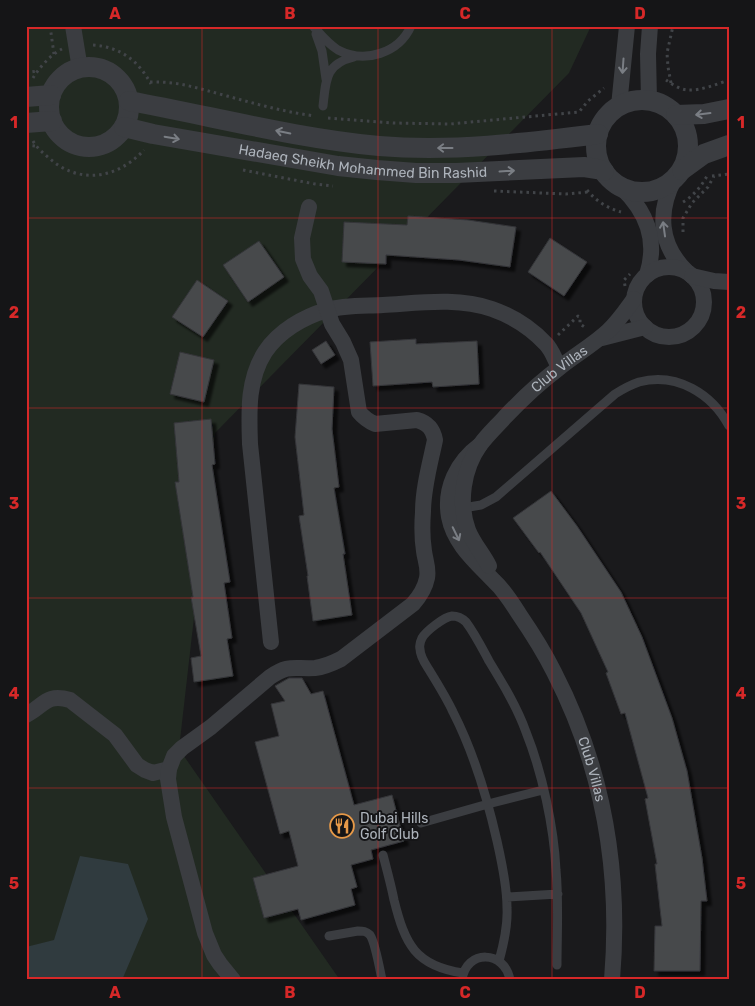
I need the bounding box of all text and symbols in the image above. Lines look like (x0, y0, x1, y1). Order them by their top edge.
text: A (109, 4, 121, 23)
text: B (284, 4, 296, 23)
text: C (459, 4, 471, 23)
text: D (634, 4, 646, 23)
one-way arrow (619, 58, 628, 74)
one-way arrow (695, 109, 711, 119)
text: 1 (10, 113, 18, 132)
text: 1 (737, 113, 745, 132)
one-way arrow (276, 127, 292, 136)
one-way arrow (164, 133, 180, 143)
street label: Hadaeq Sheikh Mohammed Bin Rashid (237, 140, 488, 182)
one-way arrow (437, 143, 453, 153)
one-way arrow (498, 167, 514, 176)
one-way arrow (659, 221, 669, 237)
text: 2 (9, 303, 19, 322)
text: 2 (736, 303, 746, 322)
street label: Club Villas (527, 342, 591, 396)
text: 3 (9, 494, 19, 513)
text: 3 (736, 494, 746, 513)
one-way arrow (451, 526, 461, 541)
text: 4 (9, 684, 20, 703)
text: 4 (736, 684, 747, 703)
street label: Club Villas (574, 734, 609, 803)
place label: Dubai Hills Golf Club (360, 810, 428, 843)
restaurant icon: Dubai Hills Golf Club (329, 813, 355, 839)
text: 5 (9, 874, 19, 893)
text: 5 (736, 874, 746, 893)
text: A (109, 983, 121, 1002)
text: B (284, 983, 296, 1002)
text: C (459, 983, 471, 1002)
text: D (634, 983, 646, 1002)

